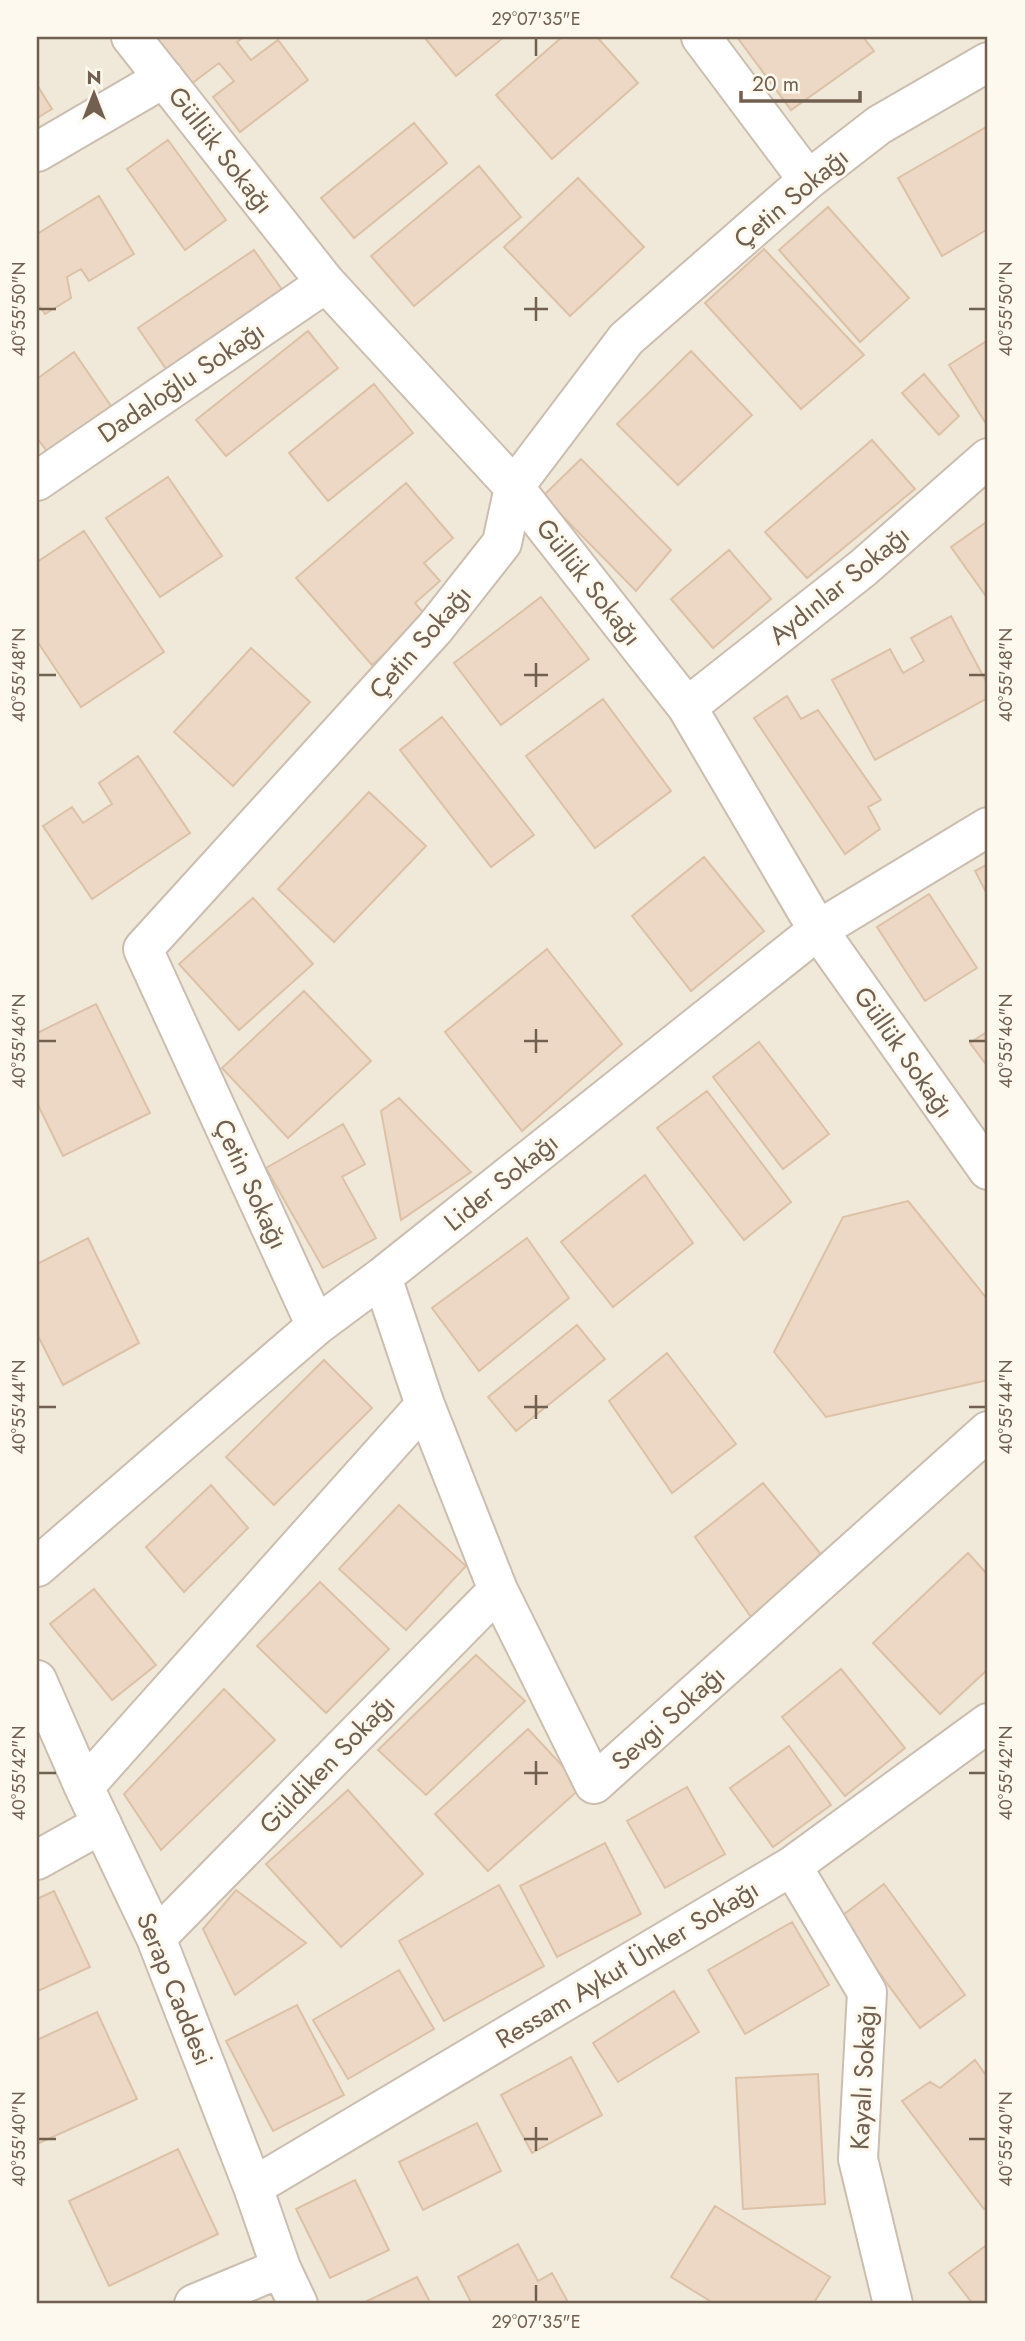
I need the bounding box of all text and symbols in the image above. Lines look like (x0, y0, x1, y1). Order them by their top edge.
text: 29°07'35"E (491, 6, 581, 32)
north arrow (60, 60, 130, 130)
scale bar (741, 60, 860, 104)
text: N (86, 64, 102, 91)
text: 20 m (752, 69, 799, 99)
street label: Güllük Sokağı (159, 78, 283, 222)
street label: Çetin Sokağı (725, 139, 857, 257)
text: 40°55'50"N (6, 261, 32, 357)
text: 40°55'50"N (993, 261, 1019, 357)
street label: Dadaloğlu Sokağı (90, 312, 272, 452)
street label: Güllük Sokağı (527, 510, 651, 654)
street label: Aydınlar Sokağı (760, 516, 918, 654)
street label: Çetin Sokağı (360, 577, 480, 707)
text: 40°55'48"N (6, 628, 32, 722)
text: 40°55'48"N (993, 628, 1019, 722)
street label: Güllük Sokağı (845, 979, 963, 1125)
text: 40°55'46"N (6, 994, 32, 1088)
text: 40°55'46"N (993, 994, 1019, 1088)
street label: Çetin Sokağı (204, 1113, 298, 1255)
street label: Lider Sokağı (436, 1124, 566, 1240)
text: 40°55'44"N (6, 1359, 32, 1455)
text: 40°55'44"N (993, 1359, 1019, 1455)
street label: Sevgi Sokağı (603, 1656, 733, 1780)
street label: Güldiken Sokağı (250, 1686, 404, 1842)
text: 40°55'42"N (6, 1726, 32, 1820)
text: 40°55'42"N (993, 1726, 1019, 1820)
street label: Ressam Aykut Ünker Sokağı (488, 1870, 766, 2058)
street label: Serap Caddesi (127, 1907, 223, 2071)
street label: Kayalı Sokağı (840, 2003, 886, 2151)
text: 40°55'40"N (6, 2091, 32, 2187)
text: 40°55'40"N (993, 2091, 1019, 2187)
text: 29°07'35"E (491, 2309, 581, 2335)

